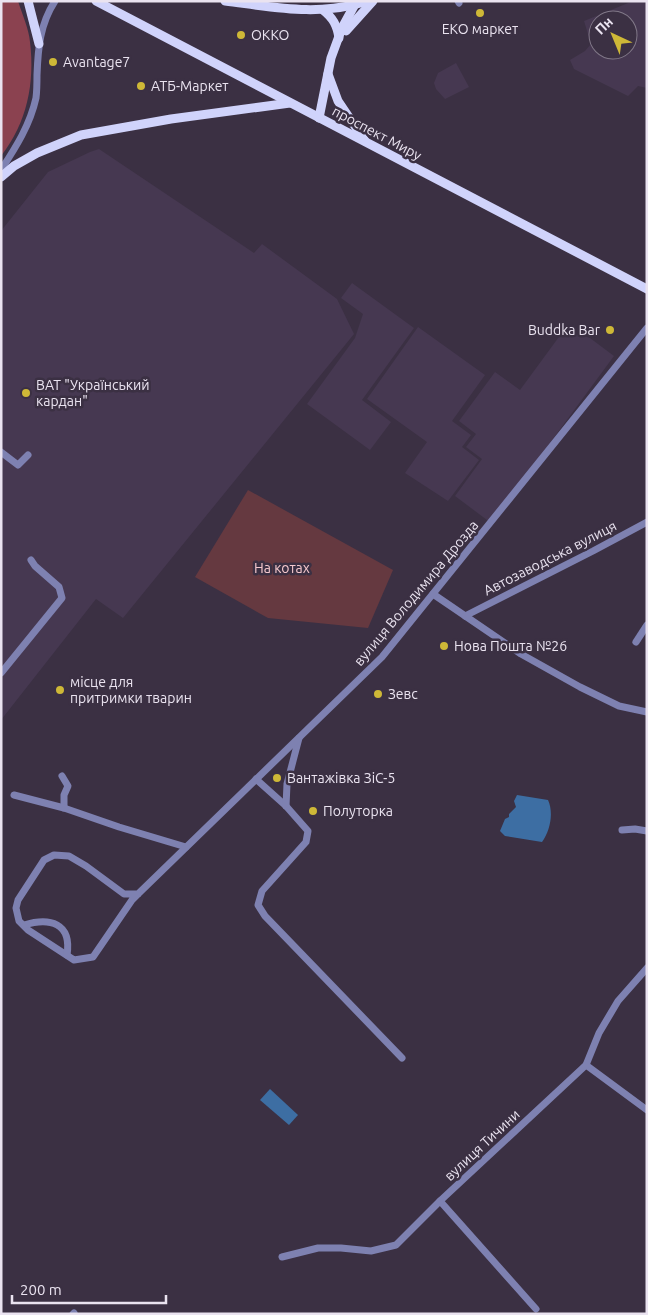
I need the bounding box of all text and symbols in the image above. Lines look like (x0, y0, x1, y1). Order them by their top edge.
marker: ЕКО маркет (474, 7, 486, 19)
north arrow (588, 10, 638, 60)
text: Пн (592, 14, 616, 38)
place label: ЕКО маркет (442, 21, 518, 37)
place label: ОККО (251, 27, 290, 43)
marker: ОККО (235, 29, 247, 41)
place label: Avantage7 (63, 54, 130, 70)
marker: Avantage7 (47, 56, 59, 68)
place label: АТБ-Маркет (151, 78, 229, 94)
marker: АТБ-Маркет (135, 80, 147, 92)
street label: проспект Миру (330, 103, 425, 163)
place label: Buddka Bar (528, 322, 601, 338)
marker: Buddka Bar (604, 324, 616, 336)
place label: ВАТ "Український кардан" (36, 377, 150, 409)
marker: ВАТ "Український кардан" (20, 387, 32, 399)
street label: вулиця Володимира Дрозда (350, 517, 482, 669)
street label: Автозаводська вулиця (481, 518, 619, 598)
park label: На котах (254, 560, 310, 576)
place label: Нова Пошта №26 (454, 638, 567, 654)
marker: Нова Пошта №26 (438, 640, 450, 652)
place label: місце для притримки тварин (70, 674, 192, 706)
marker: місце для притримки тварин (54, 684, 66, 696)
place label: Зевс (388, 686, 418, 702)
marker: Зевс (372, 688, 384, 700)
place label: Вантажівка ЗіС-5 (287, 770, 395, 786)
marker: Вантажівка ЗіС-5 (271, 772, 283, 784)
place label: Полуторка (323, 803, 393, 819)
marker: Полуторка (307, 805, 319, 817)
street label: вулиця Тичини (441, 1106, 523, 1184)
scale bar (12, 1272, 166, 1304)
text: 200 m (20, 1281, 62, 1298)

